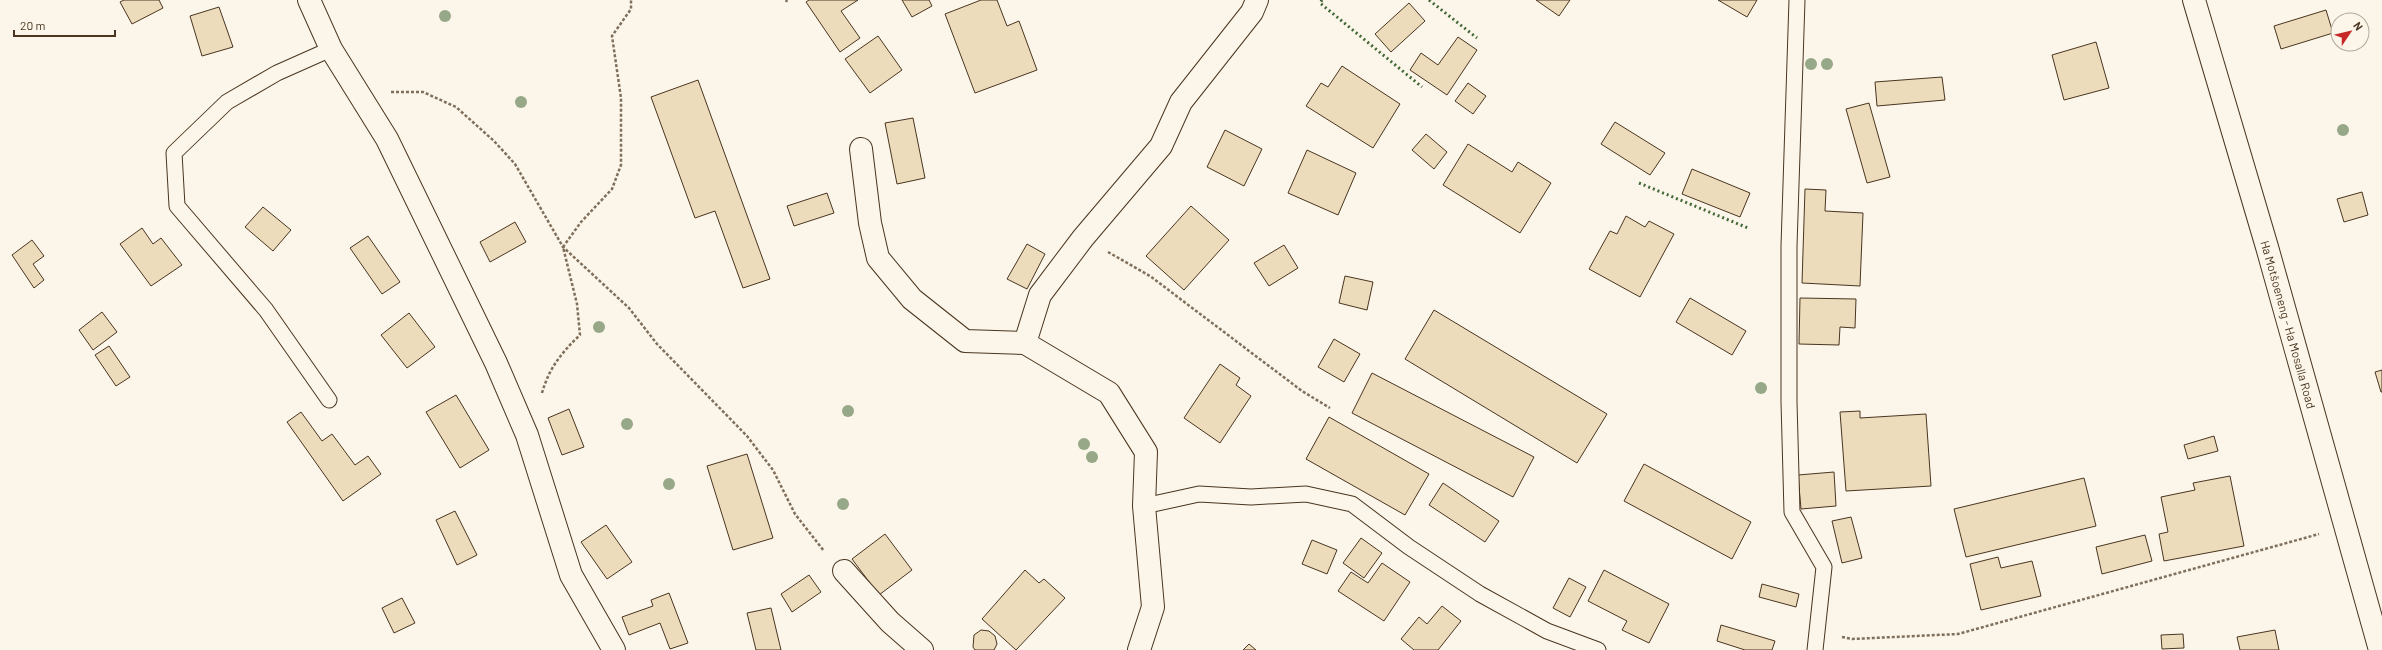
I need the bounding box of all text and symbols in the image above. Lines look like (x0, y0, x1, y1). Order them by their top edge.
scale bar (14, 12, 115, 38)
north arrow (2330, 12, 2370, 52)
text: 20 m (20, 18, 46, 32)
text: N (2351, 19, 2366, 33)
street label: Ha Motšoeneng - Ha Mosalla Road (2258, 239, 2319, 410)

